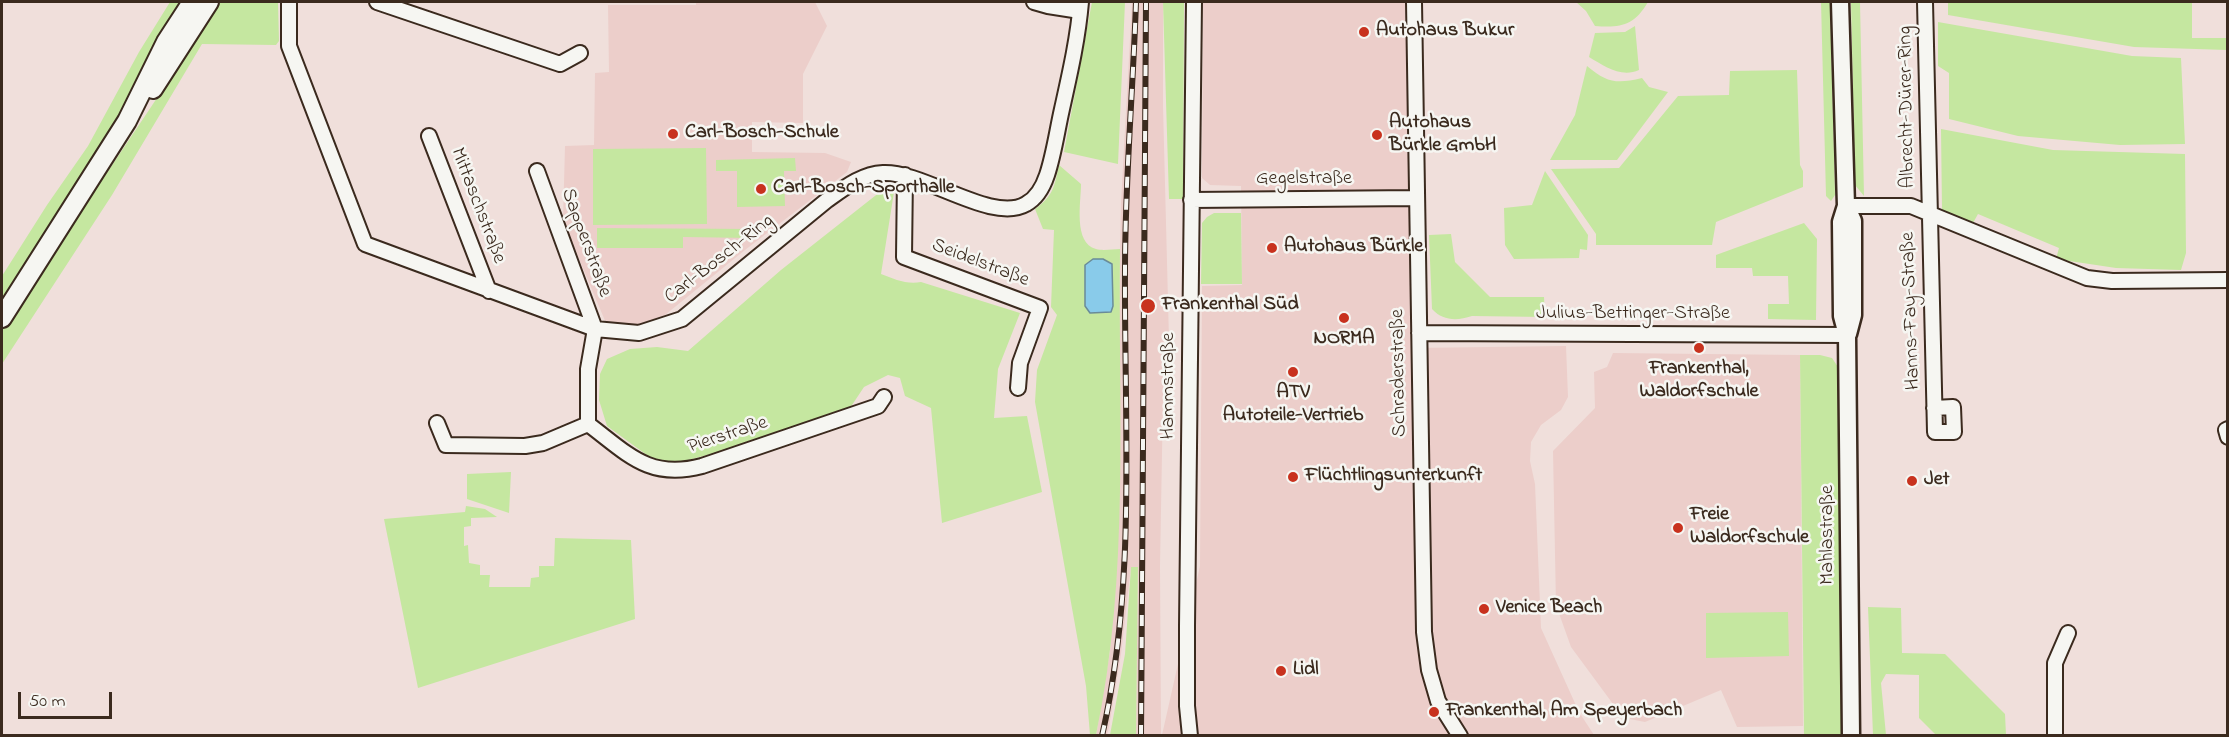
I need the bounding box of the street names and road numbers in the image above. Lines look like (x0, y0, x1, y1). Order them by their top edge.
street label: Albrecht-Dürer-Ring (1895, 26, 1921, 188)
street label: Mittaschstraße (444, 145, 510, 267)
street label: Gegelstraße (1256, 168, 1352, 192)
street label: Sapperstraße (554, 185, 616, 301)
street label: Carl-Bosch-Ring (660, 210, 780, 310)
street label: Hanns-Fay-Straße (1897, 232, 1927, 390)
street label: Seidelstraße (928, 234, 1032, 294)
street label: Julius-Bettinger-Straße (1536, 303, 1730, 327)
street label: Schraderstraße (1387, 309, 1413, 437)
street label: Hammstraße (1158, 333, 1182, 439)
street label: Pierstraße (685, 412, 771, 460)
street label: Mahlastraße (1817, 485, 1841, 585)

